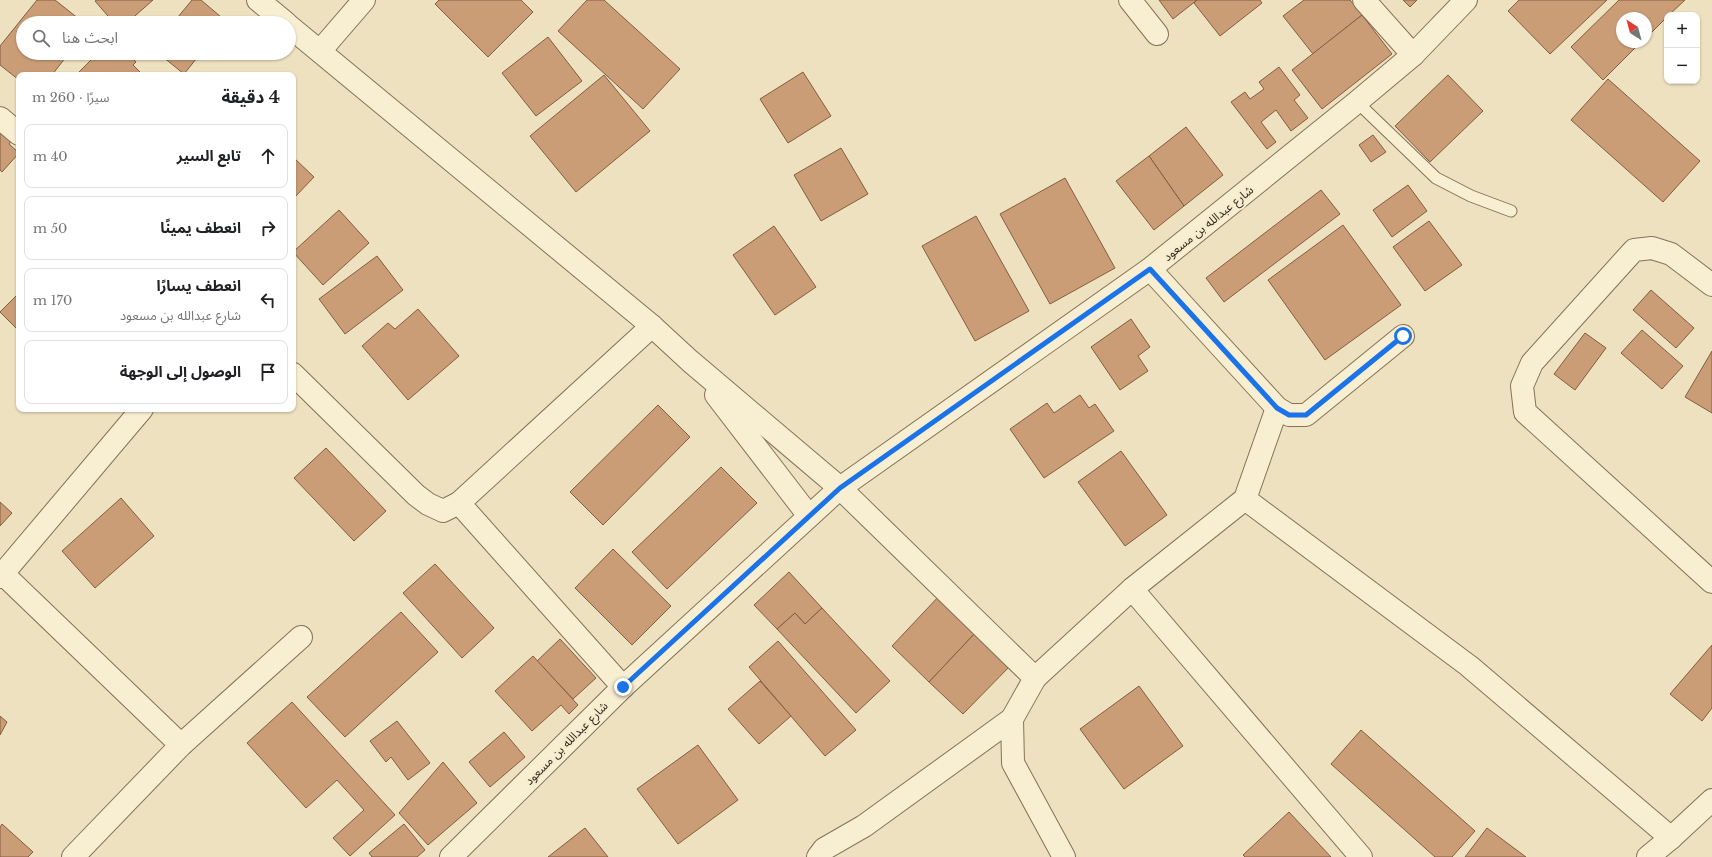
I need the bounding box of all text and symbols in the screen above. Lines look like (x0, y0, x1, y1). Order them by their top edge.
north arrow (1616, 12, 1652, 48)
map controls (1664, 12, 1700, 84)
button: + (1664, 12, 1700, 48)
search box (16, 16, 296, 60)
icon: search (30, 27, 52, 49)
text: ابحث هنا (62, 28, 118, 47)
button: − (1664, 48, 1700, 84)
text: 4 دقيقة (221, 87, 280, 108)
text: سيرًا · 260 m (32, 89, 109, 106)
icon: ahead (257, 145, 279, 167)
text: تابع السير (177, 146, 241, 165)
text: 40 m (33, 148, 68, 165)
street label: شارع عبدالله بن مسعود (1160, 182, 1257, 266)
icon: right (257, 217, 279, 239)
text: انعطف يمينًا (160, 218, 241, 237)
text: 50 m (33, 220, 67, 237)
text: انعطف يسارًا (156, 276, 241, 295)
icon: left (257, 289, 279, 311)
text: 170 m (33, 292, 72, 309)
text: شارع عبدالله بن مسعود (120, 307, 241, 324)
route start (1394, 327, 1412, 345)
icon: arrive (257, 361, 279, 383)
text: الوصول إلى الوجهة (120, 362, 241, 381)
route end (614, 678, 632, 696)
street label: شارع عبدالله بن مسعود (521, 698, 612, 789)

